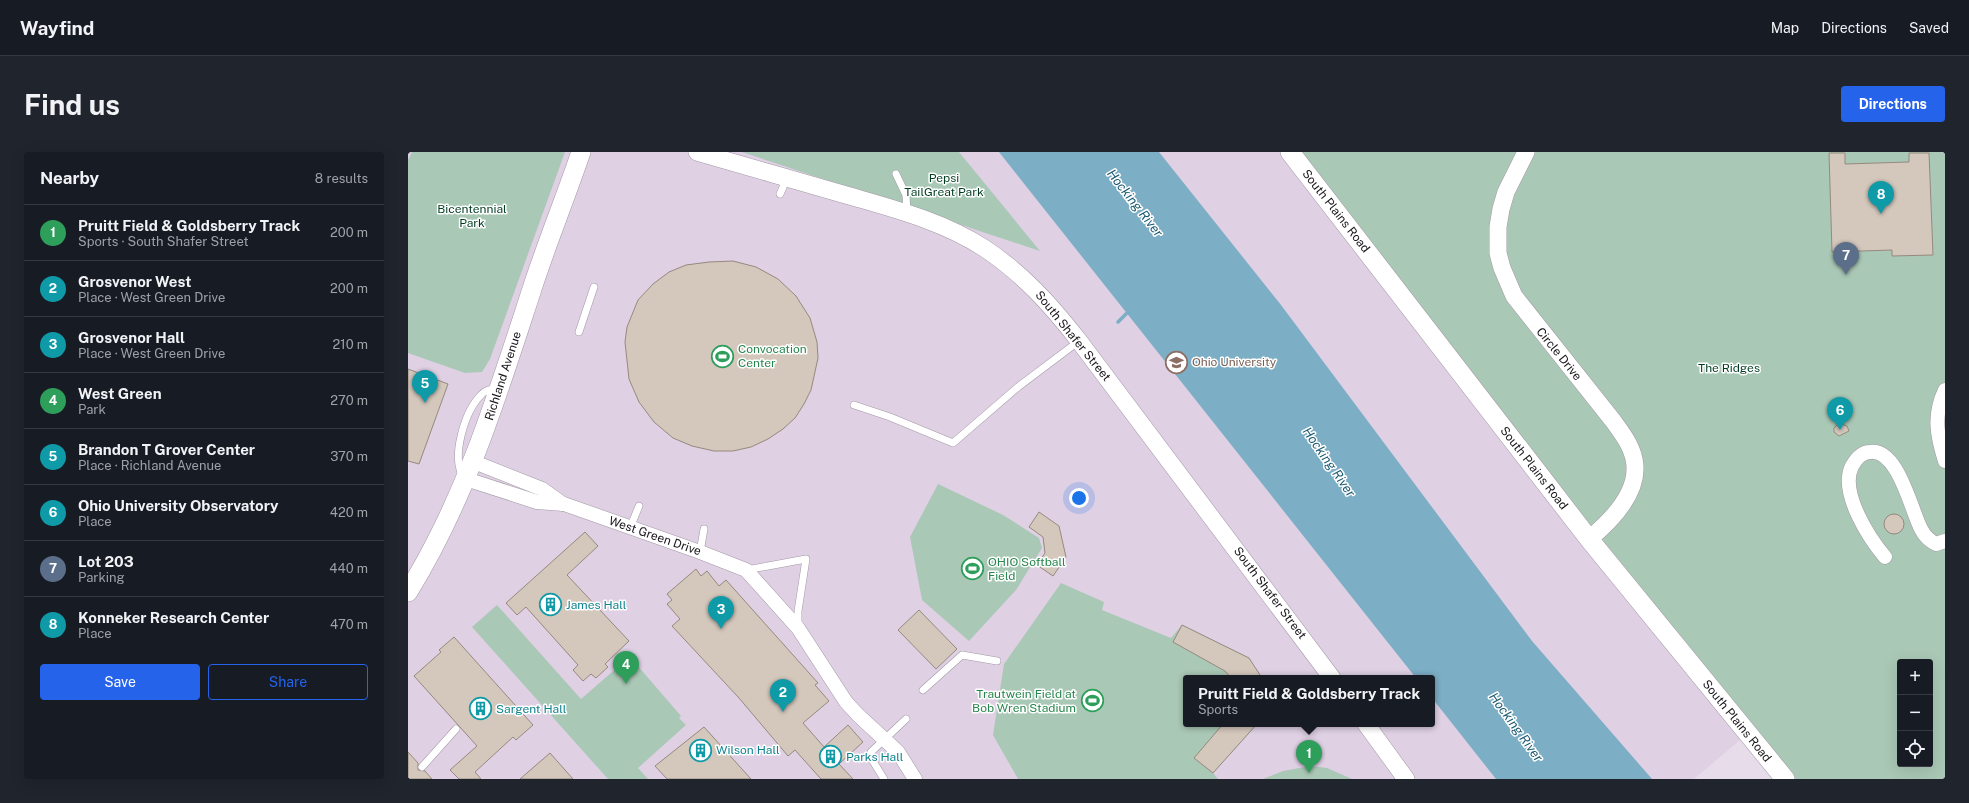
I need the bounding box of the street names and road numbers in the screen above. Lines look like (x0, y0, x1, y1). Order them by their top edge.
street label: South Plains Road (1299, 167, 1373, 255)
street label: South Shafer Street (1032, 288, 1114, 384)
street label: Circle Drive (1533, 325, 1585, 383)
street label: Richland Avenue (482, 330, 524, 422)
street label: South Plains Road (1497, 424, 1571, 512)
street label: West Green Drive (607, 514, 703, 558)
street label: South Shafer Street (1231, 544, 1309, 642)
street label: South Plains Road (1700, 677, 1774, 765)

